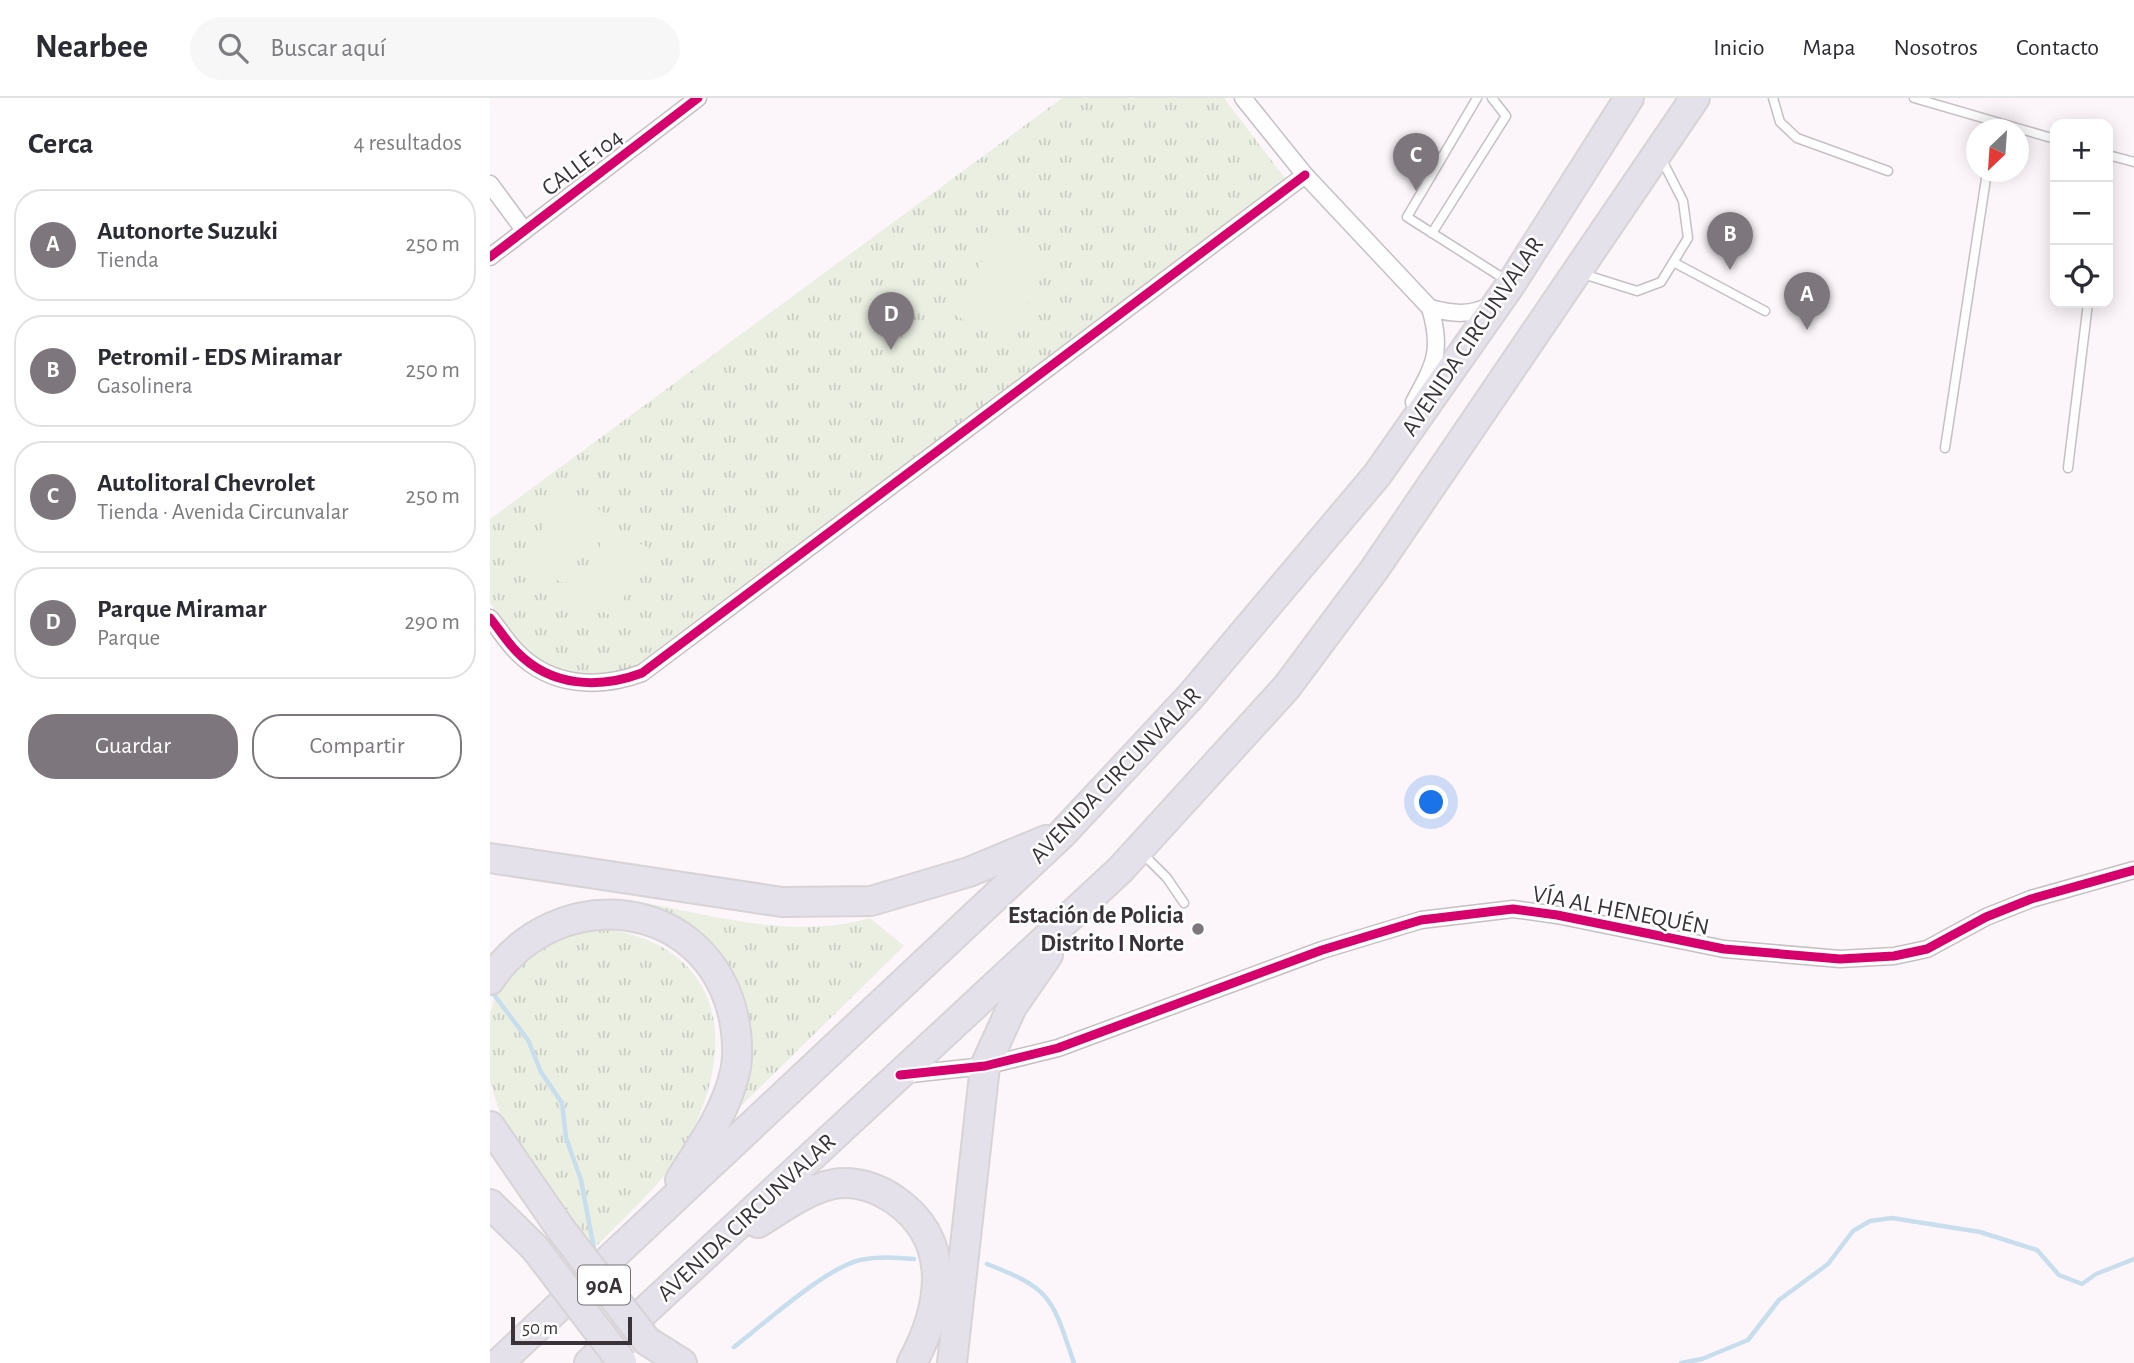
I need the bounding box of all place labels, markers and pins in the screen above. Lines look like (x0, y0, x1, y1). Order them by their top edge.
pin: C (1393, 133, 1439, 191)
pin: B (1707, 212, 1753, 270)
pin: A (1784, 272, 1830, 330)
pin: D (868, 292, 914, 350)
place label: Estación de Policia Distrito I Norte (1008, 904, 1184, 956)
marker: Estación de Policia Distrito I Norte (1190, 921, 1206, 937)

